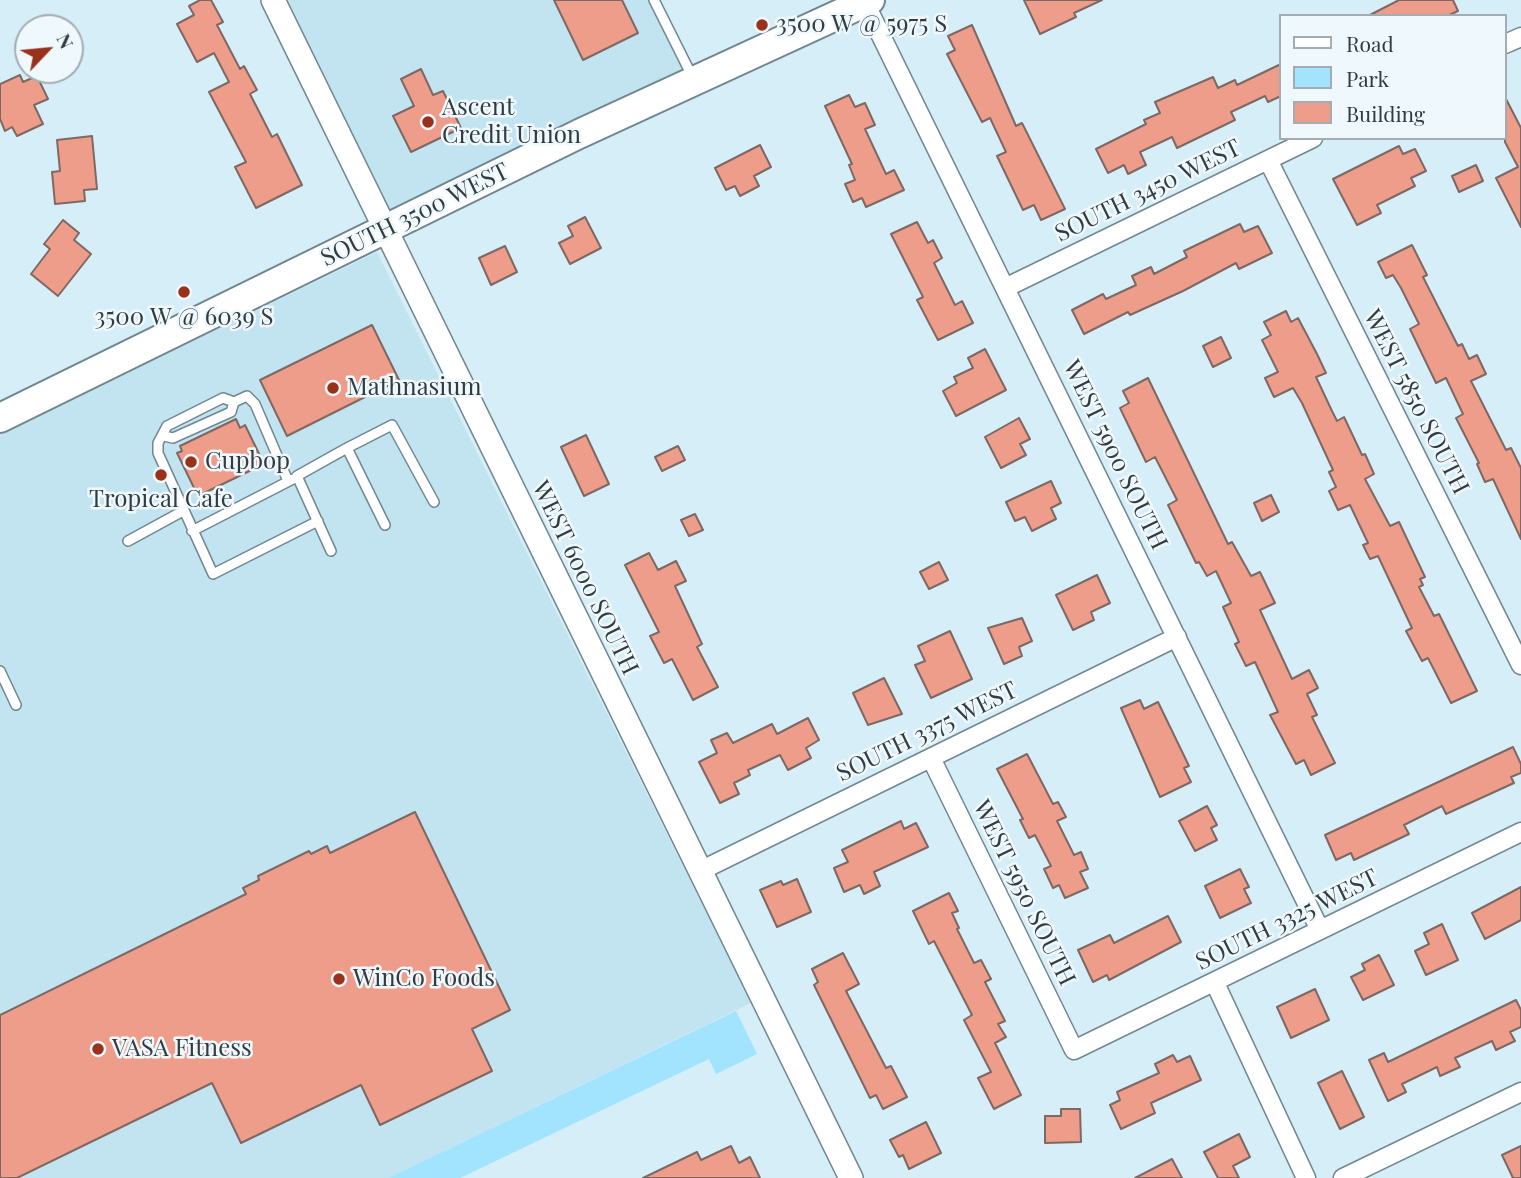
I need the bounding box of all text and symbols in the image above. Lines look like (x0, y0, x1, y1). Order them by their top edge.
place label: 3500 W @ 5975 S (776, 11, 947, 39)
north arrow (14, 14, 84, 84)
legend (1280, 14, 1507, 140)
marker: 3500 W @ 5975 S (754, 17, 770, 33)
text: N (51, 29, 81, 53)
text: Road (1346, 29, 1394, 57)
text: Park (1346, 64, 1389, 92)
place label: Ascent Credit Union (442, 94, 581, 150)
text: Building (1346, 99, 1425, 127)
marker: Ascent Credit Union (420, 114, 436, 130)
street label: SOUTH 3450 WEST (1050, 134, 1246, 248)
street label: SOUTH 3500 WEST (316, 157, 514, 273)
marker: 3500 W @ 6039 S (176, 284, 192, 300)
place label: 3500 W @ 6039 S (94, 304, 274, 332)
street label: WEST 5850 SOUTH (1357, 305, 1475, 499)
street label: WEST 5900 SOUTH (1057, 356, 1173, 554)
place label: Mathnasium (347, 374, 482, 402)
marker: Mathnasium (325, 380, 341, 396)
place label: Cupbop (205, 448, 290, 476)
marker: Cupbop (183, 454, 199, 470)
marker: Tropical Cafe (153, 467, 169, 483)
street label: WEST 6000 SOUTH (526, 477, 644, 679)
place label: Tropical Cafe (89, 486, 233, 514)
street label: SOUTH 3375 WEST (832, 676, 1022, 788)
street label: WEST 5950 SOUTH (967, 796, 1081, 990)
street label: SOUTH 3325 WEST (1191, 863, 1383, 977)
place label: WinCo Foods (353, 965, 495, 993)
marker: WinCo Foods (331, 971, 347, 987)
place label: VASA Fitness (112, 1035, 252, 1063)
marker: VASA Fitness (90, 1041, 106, 1057)

